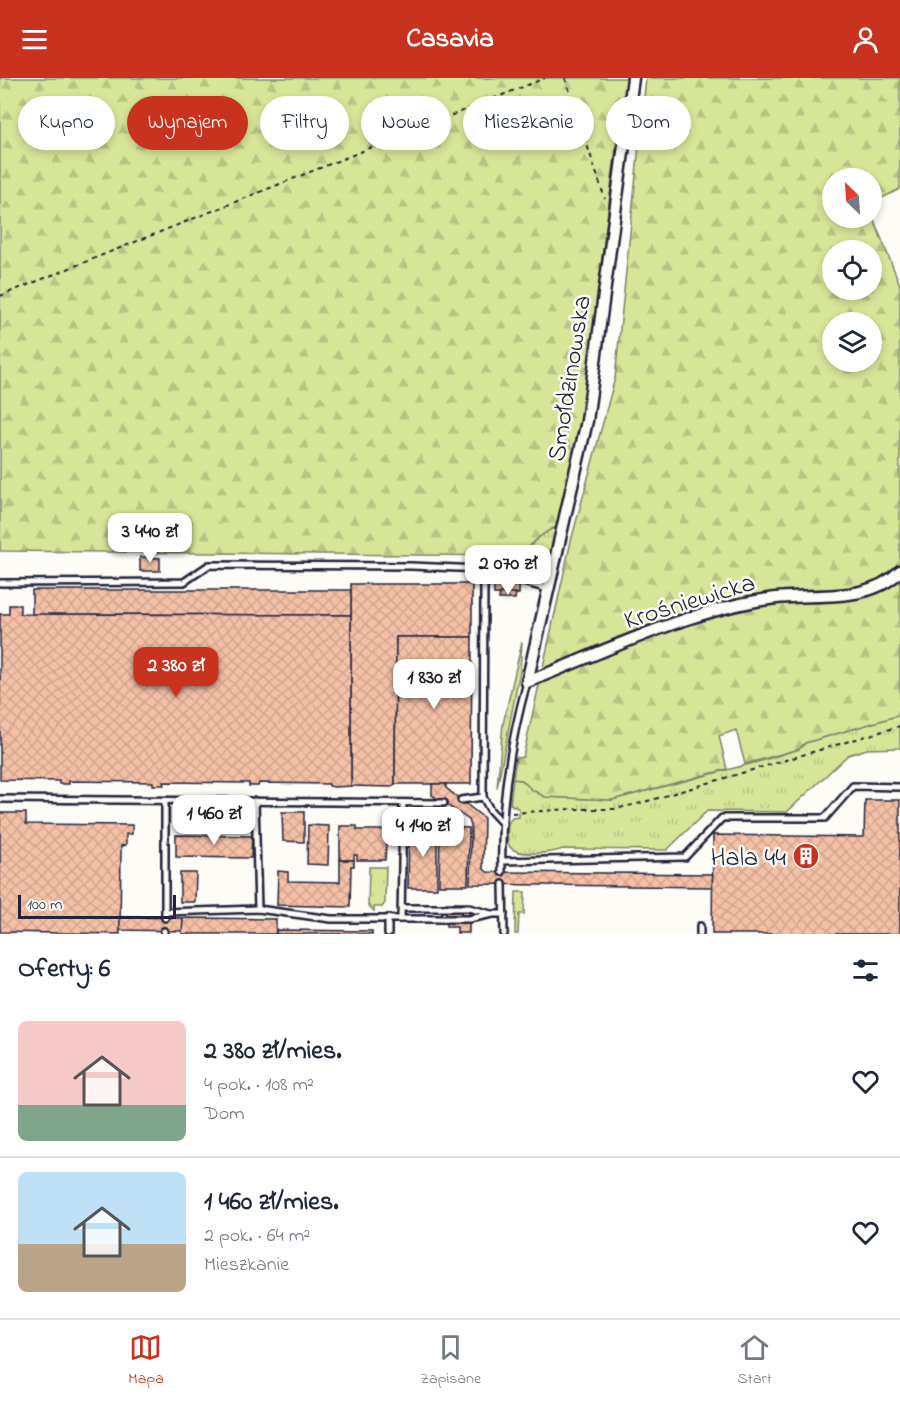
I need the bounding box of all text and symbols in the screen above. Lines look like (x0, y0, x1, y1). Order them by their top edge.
text: Casavia (406, 20, 494, 59)
icon: menu (18, 23, 51, 56)
icon: person (849, 23, 882, 56)
chip: Kupno (18, 96, 115, 150)
chip: Wynajem (127, 96, 248, 150)
chip: Filtry (260, 96, 349, 150)
chip: Nowe (361, 96, 451, 150)
chip: Mieszkanie (463, 96, 594, 150)
chip: Dom (606, 96, 691, 150)
north arrow (822, 168, 882, 228)
map controls (822, 168, 882, 372)
button: locate (822, 240, 882, 300)
street label: Smołdzinowska (539, 293, 603, 464)
button: layers (822, 312, 882, 372)
pin: 3 440 zł (88, 513, 212, 564)
text: 3 440 zł (122, 518, 178, 547)
pin: 2 070 zł (446, 545, 570, 596)
text: 2 070 zł (479, 550, 537, 579)
street label: Krośniewicka (620, 565, 760, 641)
pin: 2 380 zł (114, 647, 238, 698)
text: 2 380 zł (147, 652, 205, 681)
pin: 1 830 zł (372, 659, 496, 710)
text: 1 830 zł (407, 664, 461, 693)
pin: 1 460 zł (152, 795, 276, 846)
text: 1 460 zł (187, 800, 241, 829)
pin: 4 140 zł (361, 807, 485, 858)
text: 4 140 zł (396, 812, 450, 841)
place label: Hala 44 (711, 840, 786, 878)
building icon: Hala 44 (791, 841, 821, 871)
scale bar (18, 892, 176, 920)
text: 100 m (27, 893, 62, 917)
text: Oferty: 6 (18, 951, 110, 989)
icon: filters (849, 954, 882, 987)
text: 2 380 zł/mies. (204, 1033, 342, 1071)
icon: home (66, 1045, 138, 1117)
icon: heart (849, 1065, 882, 1098)
text: 4 pok. · 108 m² (204, 1071, 314, 1100)
text: Dom (204, 1100, 245, 1129)
text: 1 460 zł/mies. (204, 1184, 339, 1222)
icon: home (66, 1196, 138, 1268)
icon: heart (849, 1216, 882, 1249)
text: 2 pok. · 64 m² (204, 1222, 310, 1251)
text: Mieszkanie (204, 1251, 289, 1280)
tab: Mapa (128, 1331, 164, 1391)
tab: Zapisane (420, 1331, 481, 1391)
tab: Start (737, 1331, 772, 1391)

